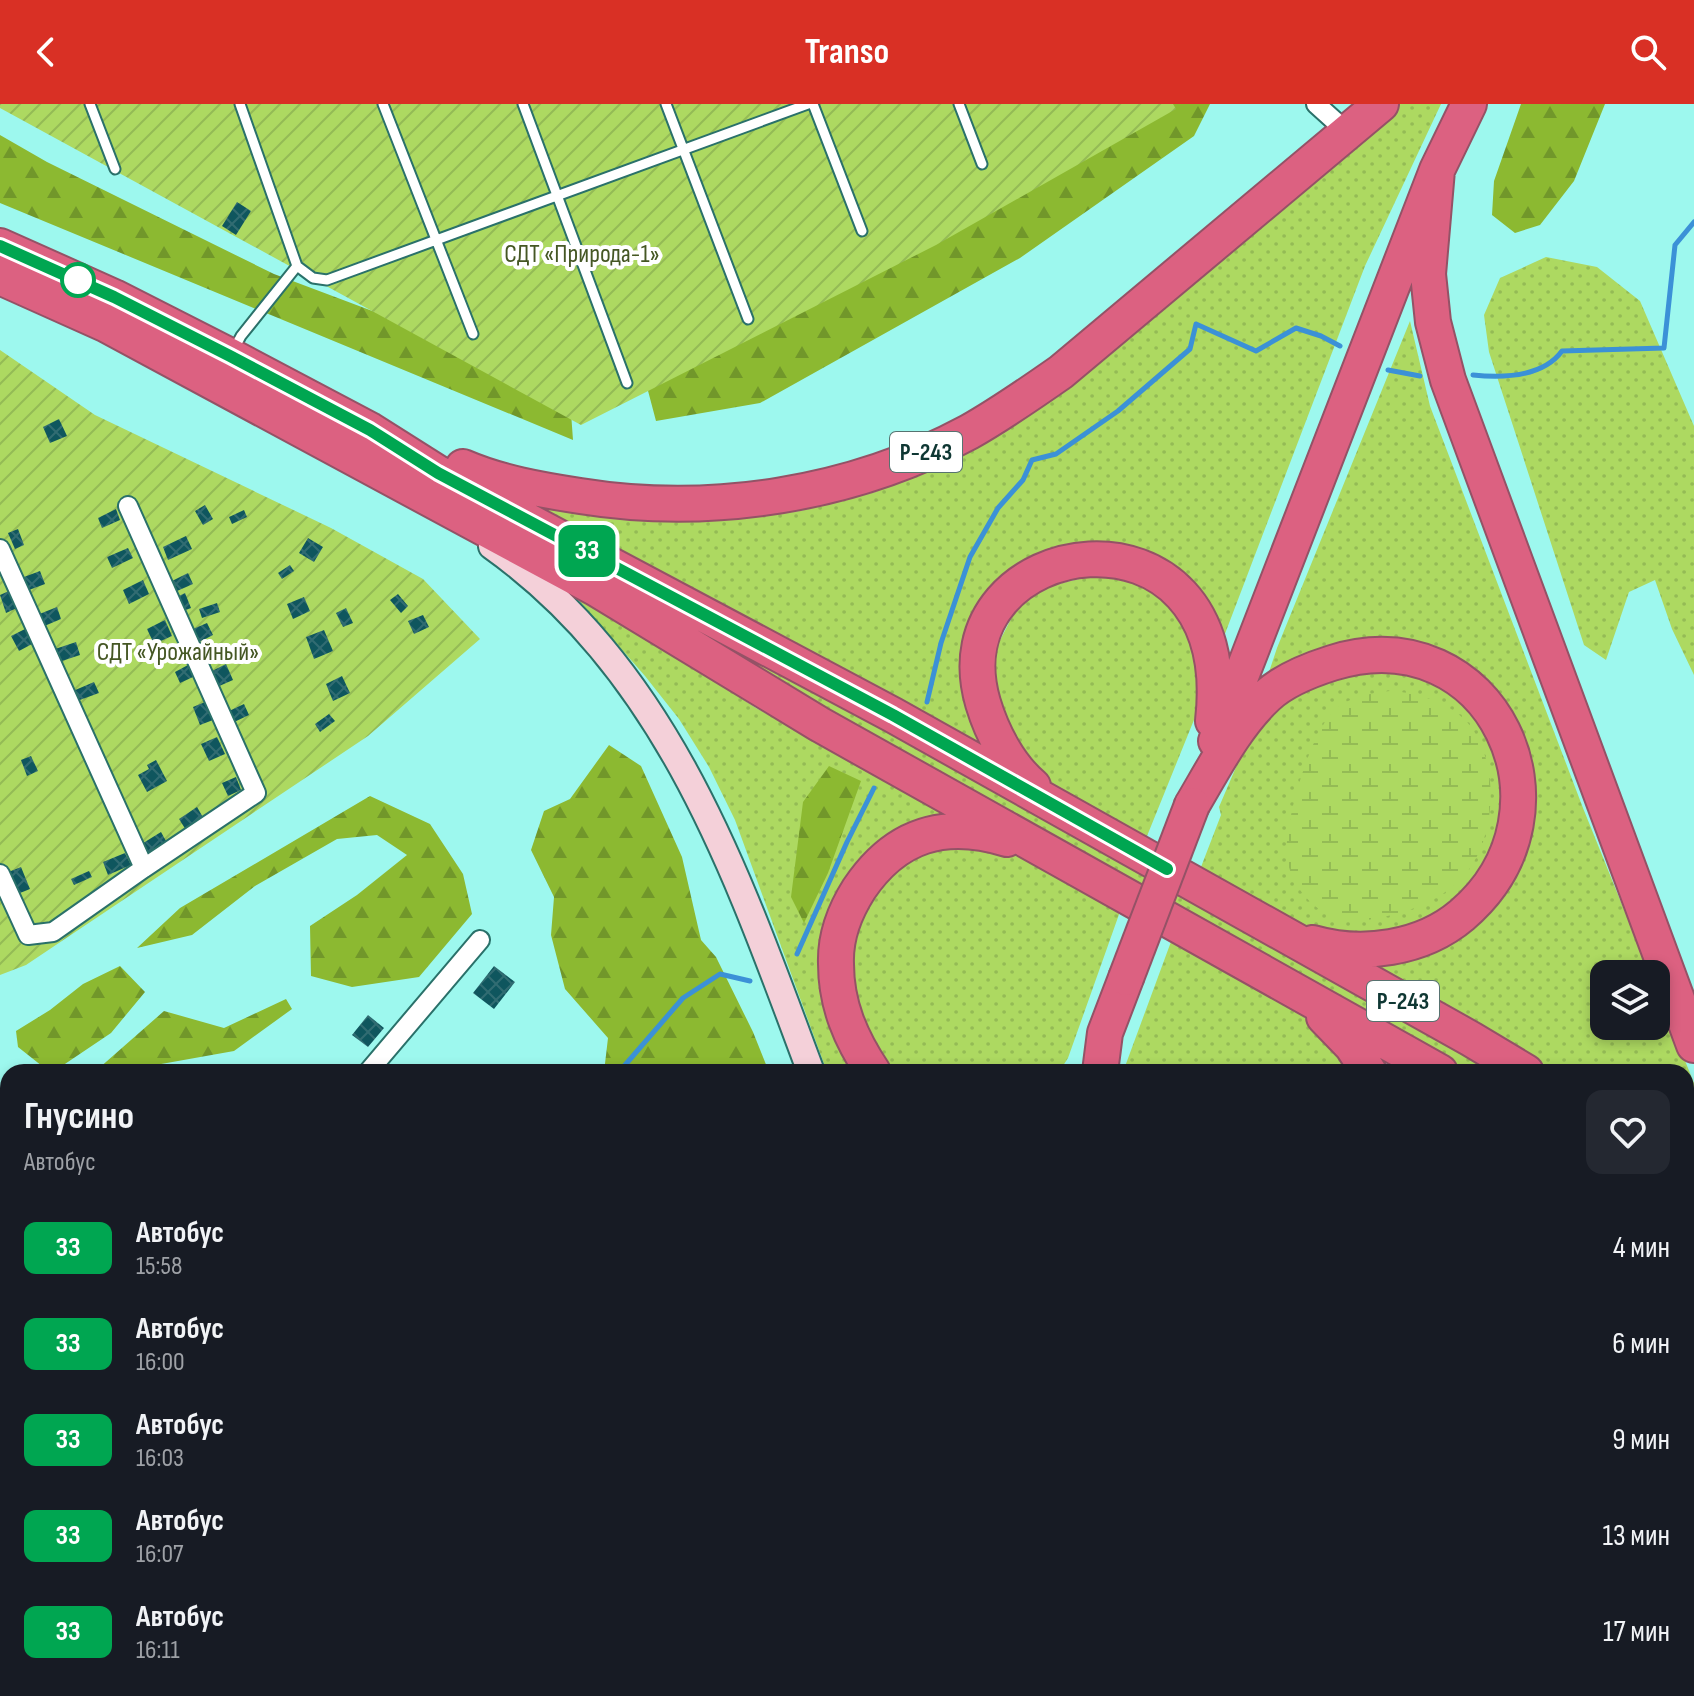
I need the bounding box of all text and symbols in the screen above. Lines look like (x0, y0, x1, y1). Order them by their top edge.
icon: back (24, 30, 68, 74)
icon: search (1626, 30, 1670, 74)
text: Transo (805, 31, 889, 74)
park label: СДТ «Природа-1» (504, 239, 660, 270)
unlabelled marker (61, 263, 95, 297)
road number: Р-243 (890, 432, 962, 472)
line badge: 33 (551, 525, 623, 577)
text: 33 (574, 534, 600, 567)
park label: СДТ «Урожайный» (97, 637, 259, 668)
map controls (1590, 960, 1670, 1040)
button: layers (1590, 960, 1670, 1040)
road number: Р-243 (1367, 981, 1439, 1021)
button: heart (1586, 1090, 1670, 1174)
text: Гнусино (24, 1094, 134, 1139)
text: Автобус (24, 1147, 96, 1178)
text: Автобус (136, 1215, 224, 1251)
text: 4 мин (1613, 1230, 1670, 1266)
text: 33 (55, 1231, 81, 1264)
text: 15:58 (136, 1251, 182, 1282)
text: Автобус (136, 1311, 224, 1347)
text: 6 мин (1612, 1326, 1670, 1362)
text: 33 (55, 1327, 81, 1360)
text: 16:00 (136, 1347, 185, 1378)
text: Автобус (136, 1407, 224, 1443)
text: 9 мин (1612, 1422, 1670, 1458)
text: 33 (55, 1423, 81, 1456)
text: 16:03 (136, 1443, 184, 1474)
text: Автобус (136, 1503, 224, 1539)
text: 13 мин (1602, 1518, 1670, 1554)
text: 33 (55, 1519, 81, 1552)
text: 16:07 (136, 1539, 183, 1570)
text: Автобус (136, 1599, 224, 1635)
text: 17 мин (1603, 1614, 1670, 1650)
text: 33 (55, 1615, 81, 1648)
text: 16:11 (136, 1635, 180, 1666)

